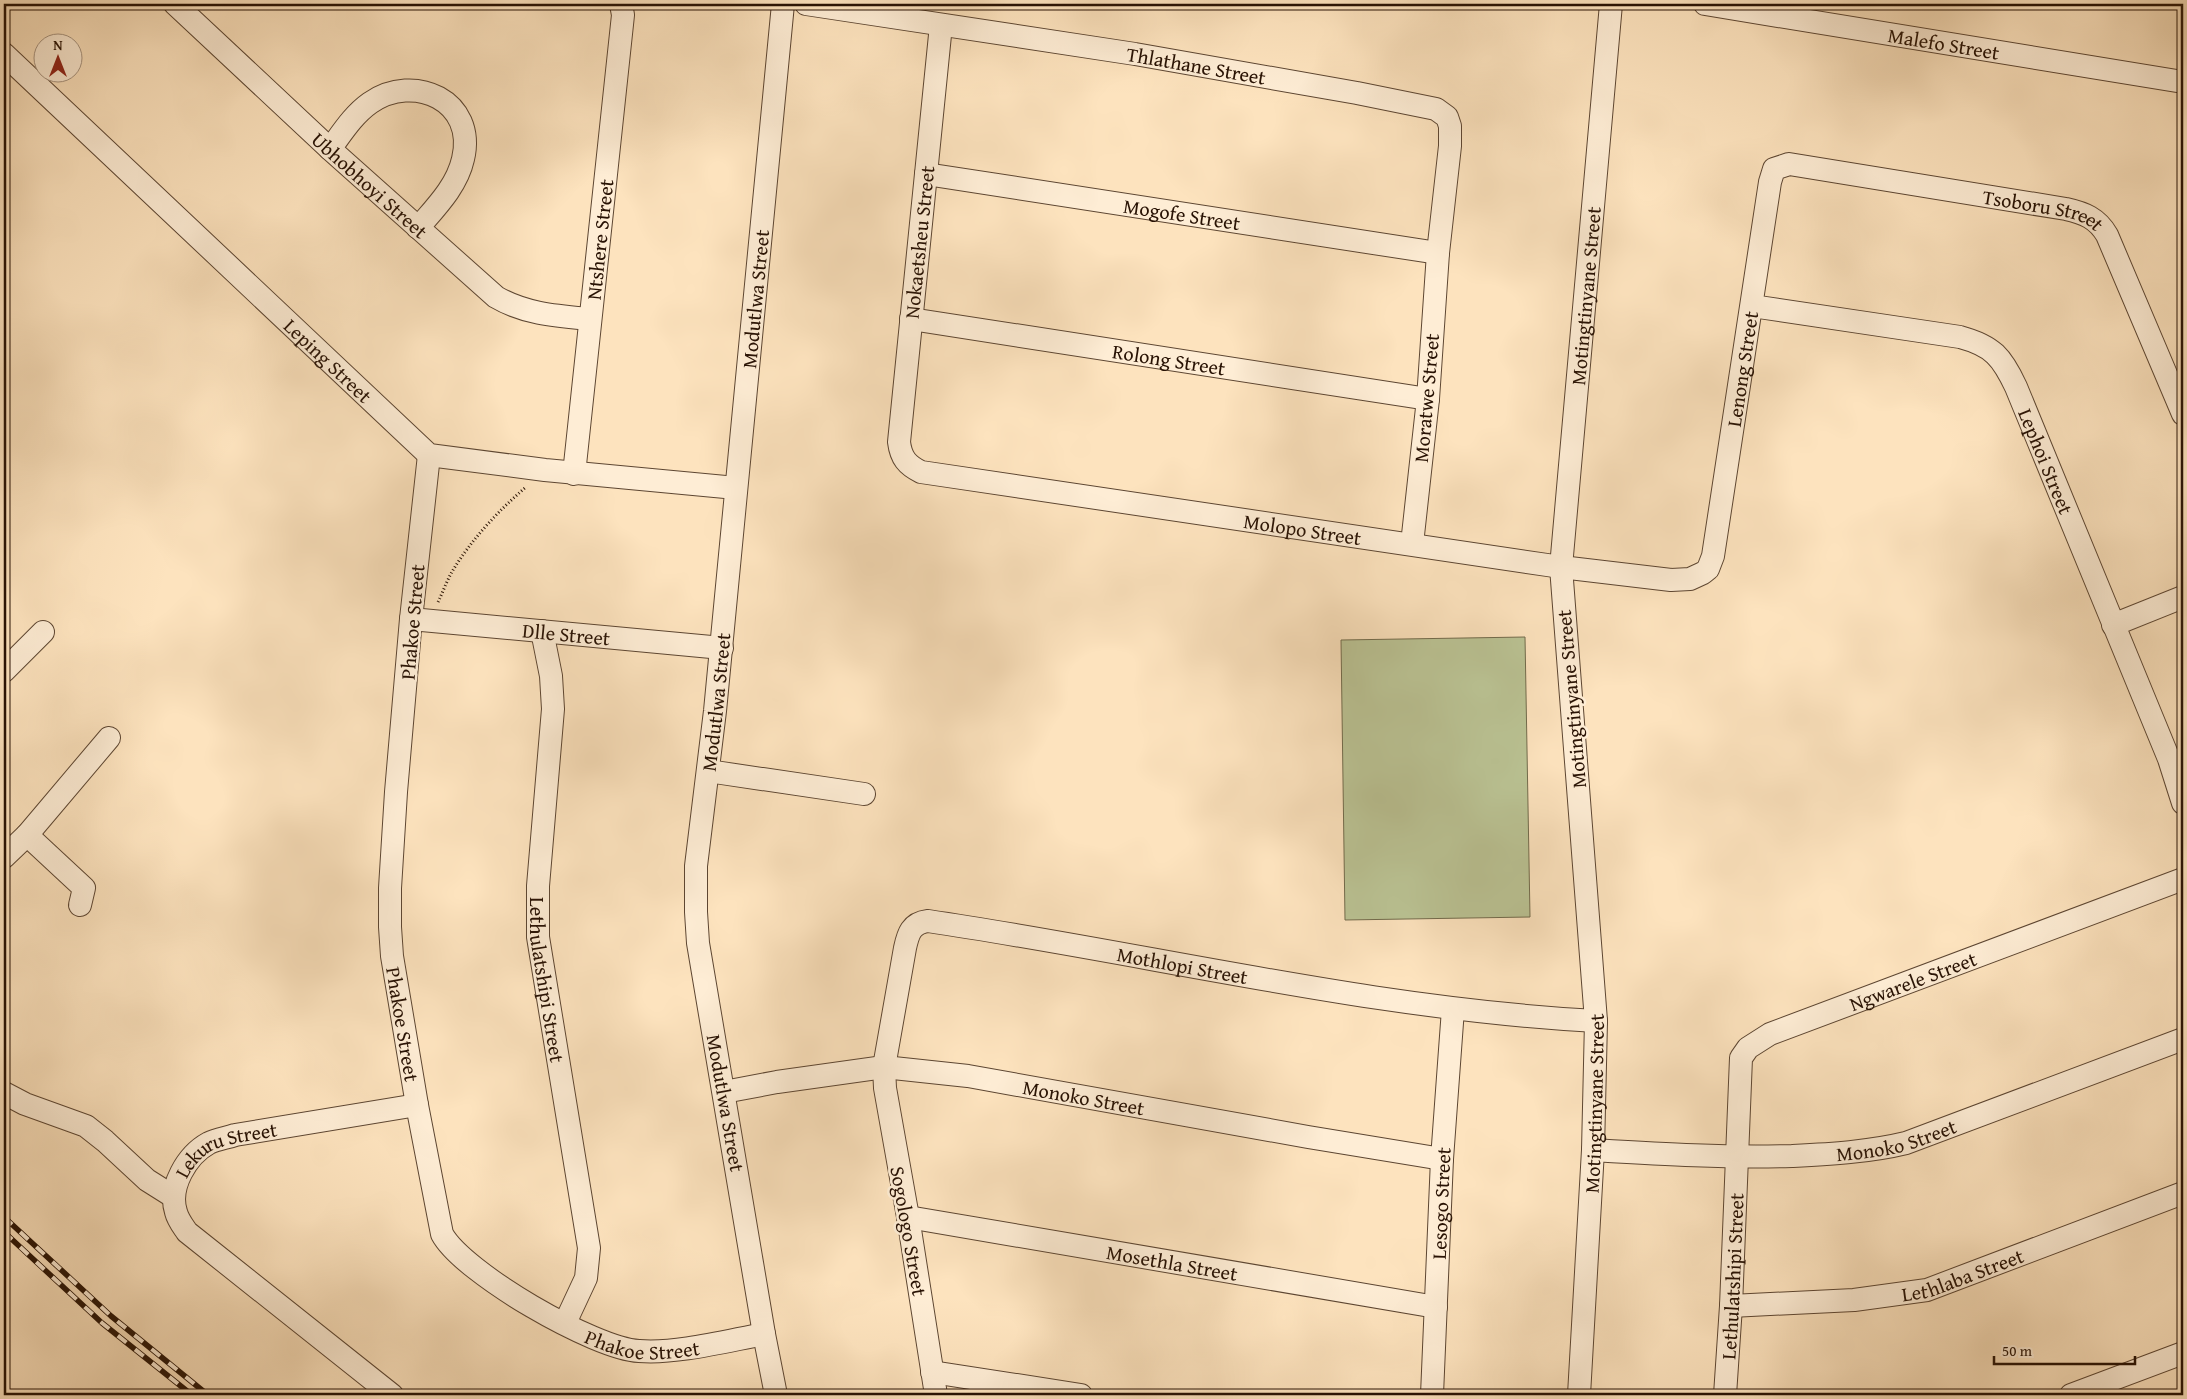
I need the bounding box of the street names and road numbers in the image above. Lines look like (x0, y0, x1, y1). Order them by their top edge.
street label: Malefo Street (1886, 20, 2002, 66)
street label: Thlathane Street (1125, 38, 1268, 91)
street label: Ubhobhoyi Street (306, 125, 435, 245)
street label: Nokaetsheu Street (897, 164, 941, 320)
street label: Ntshere Street (578, 178, 620, 301)
street label: Tsoboru Street (1981, 181, 2111, 237)
street label: Mogofe Street (1122, 190, 1242, 237)
street label: Motingtinyane Street (1563, 205, 1607, 386)
street label: Modutlwa Street (734, 228, 776, 370)
street label: Lenong Street (1718, 309, 1765, 429)
street label: Leping Street (278, 311, 379, 409)
street label: Moratwe Street (1406, 332, 1446, 464)
street label: Rolong Street (1110, 336, 1227, 382)
street label: Lephoi Street (2012, 404, 2081, 518)
street label: Molopo Street (1242, 506, 1363, 552)
street label: Phakoe Street (393, 563, 431, 681)
street label: Motingtinyane Street (1549, 609, 1593, 789)
street label: Dlle Street (521, 615, 611, 652)
street label: Modutlwa Street (693, 631, 737, 773)
street label: Lethulatshipi Street (523, 897, 573, 1064)
street label: Mothlopi Street (1115, 939, 1250, 991)
street label: Ngwarele Street (1845, 943, 1980, 1018)
street label: Phakoe Street (380, 965, 427, 1084)
street label: Motingtinyane Street (1576, 1013, 1610, 1194)
street label: Modutlwa Street (700, 1032, 752, 1174)
street label: Monoko Street (1021, 1072, 1147, 1122)
street label: Monoko Street (1835, 1111, 1960, 1168)
street label: Lekuru Street (167, 1114, 279, 1183)
street label: Lesogo Street (1423, 1146, 1457, 1260)
street label: Sogologo Street (883, 1164, 935, 1298)
street label: Lethulatshipi Street (1713, 1192, 1750, 1360)
street label: Mosethla Street (1105, 1237, 1240, 1287)
street label: Lethlaba Street (1900, 1240, 2027, 1308)
street label: Phakoe Street (581, 1321, 701, 1366)

